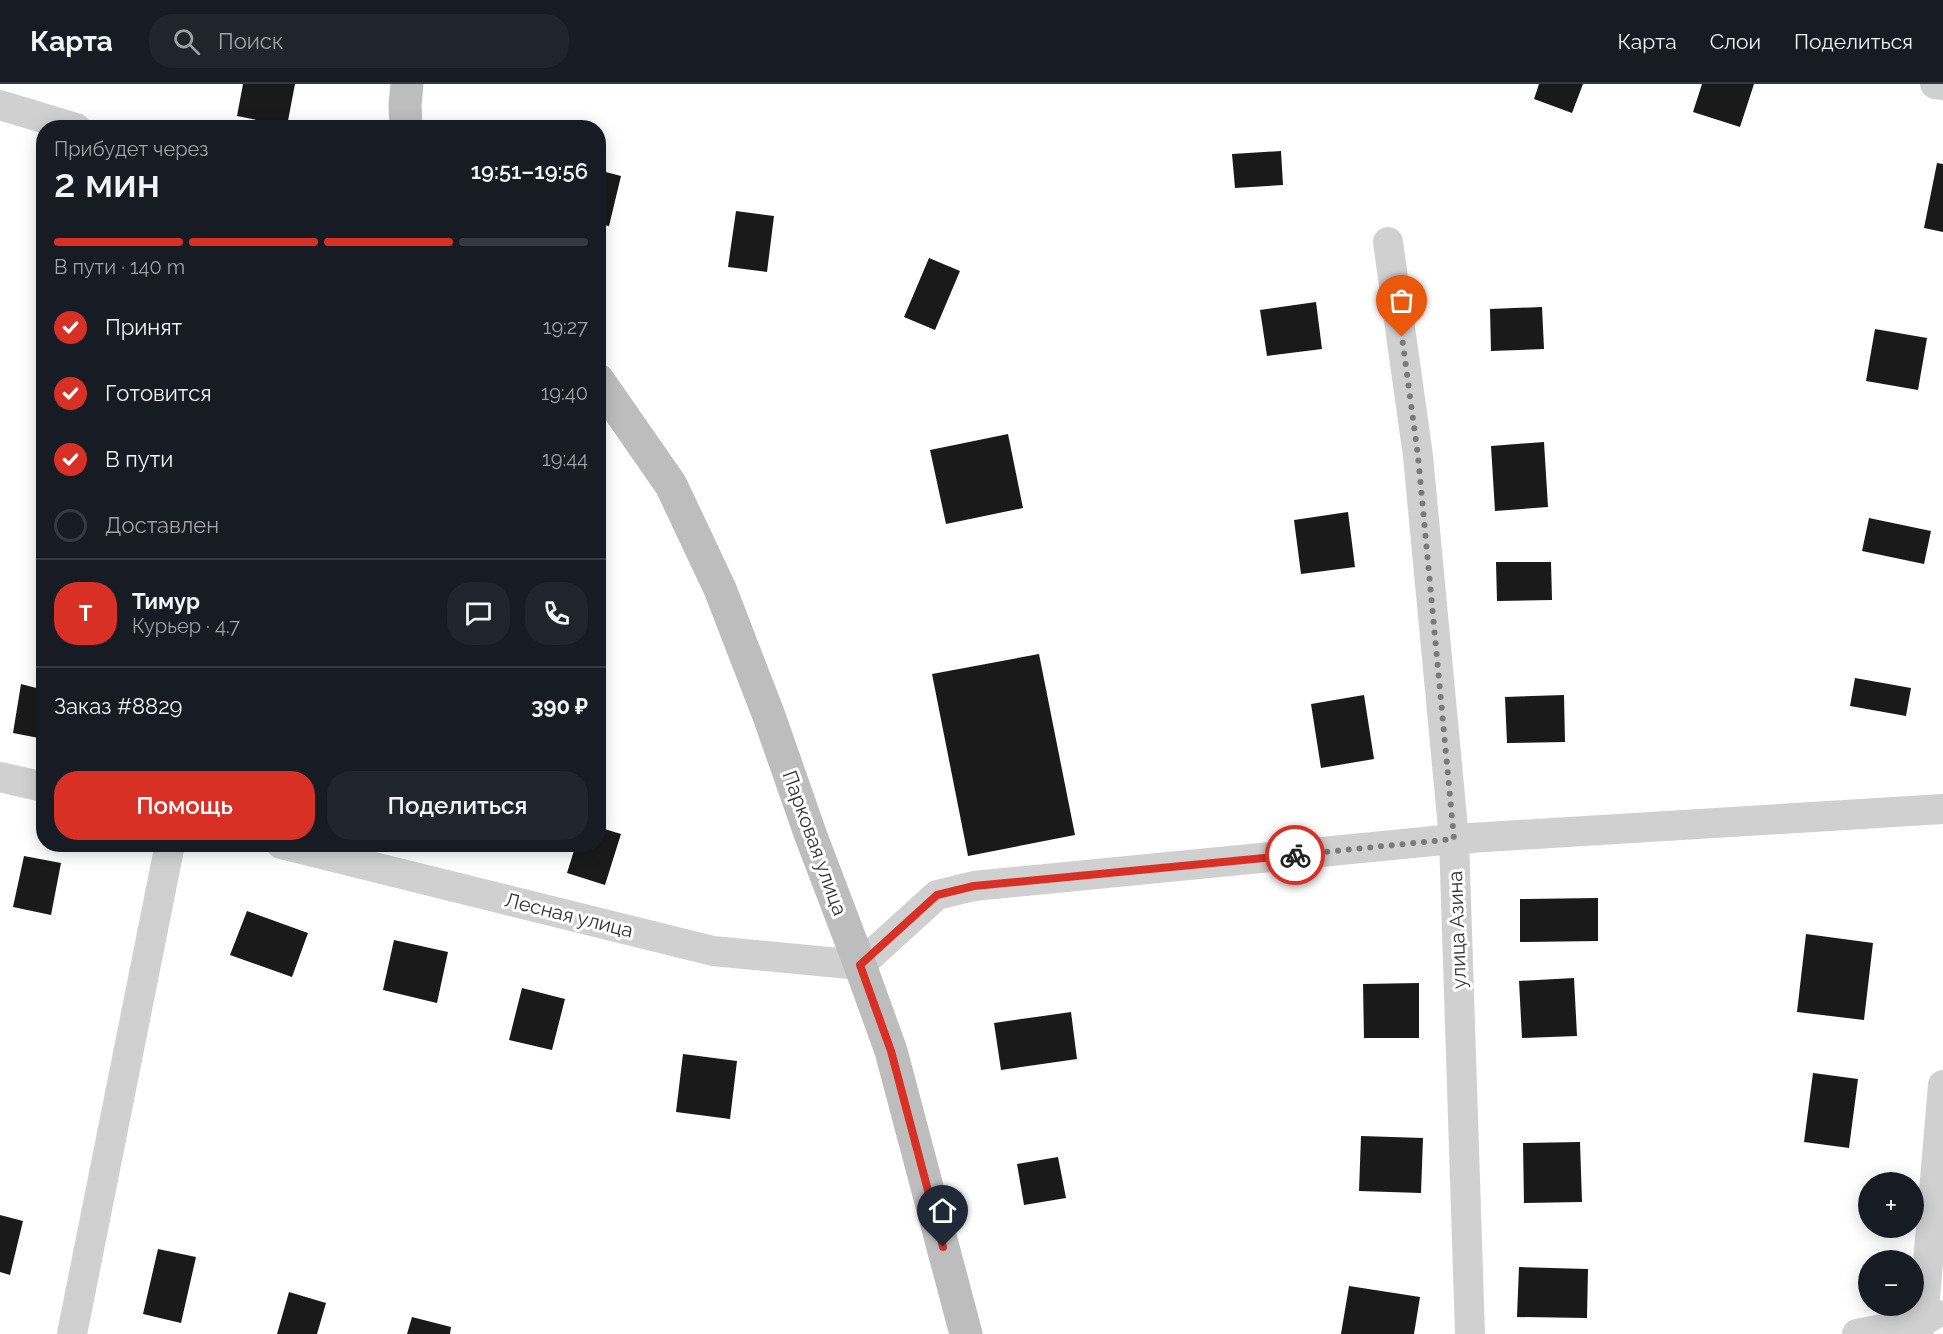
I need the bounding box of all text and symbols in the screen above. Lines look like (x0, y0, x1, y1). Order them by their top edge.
search box (149, 14, 569, 68)
text: Карта (30, 25, 113, 58)
icon: search (170, 25, 203, 58)
text: Поиск (218, 28, 283, 54)
text: Карта (1618, 29, 1677, 54)
text: Слои (1710, 29, 1761, 54)
text: Поделиться (1794, 29, 1913, 54)
text: Прибудет через (54, 137, 208, 161)
text: 19:51–19:56 (471, 158, 588, 184)
text: 2 мин (54, 160, 160, 206)
text: В пути · 140 m (54, 255, 185, 279)
pin (1376, 275, 1427, 337)
icon: bag (1385, 284, 1418, 317)
icon: check (54, 311, 87, 344)
text: Принят (105, 314, 182, 340)
text: 19:27 (543, 315, 588, 339)
icon: check (54, 377, 87, 410)
text: Готовится (105, 380, 212, 406)
text: 19:40 (541, 381, 588, 405)
icon: check (54, 443, 87, 476)
text: В пути (105, 446, 173, 472)
text: 19:44 (542, 447, 588, 471)
text: Доставлен (105, 512, 219, 538)
button: chat (447, 582, 510, 645)
button: phone (525, 582, 588, 645)
text: Тимур (132, 588, 200, 614)
text: Т (79, 600, 92, 626)
text: Курьер · 4.7 (132, 614, 240, 638)
text: Заказ #8829 (54, 693, 183, 719)
text: 390 ₽ (531, 693, 588, 719)
street label: Парковая улица (778, 767, 852, 919)
button: Помощь (54, 771, 315, 840)
button: Поделиться (327, 771, 588, 840)
courier (1265, 825, 1325, 885)
icon: bike (1279, 839, 1312, 872)
street label: улица Азина (1443, 871, 1471, 989)
street label: Лесная улица (502, 887, 636, 943)
map controls (1858, 1172, 1924, 1316)
button: + (1858, 1172, 1924, 1238)
pin (917, 1185, 968, 1247)
icon: home (926, 1194, 959, 1227)
button: − (1858, 1250, 1924, 1316)

